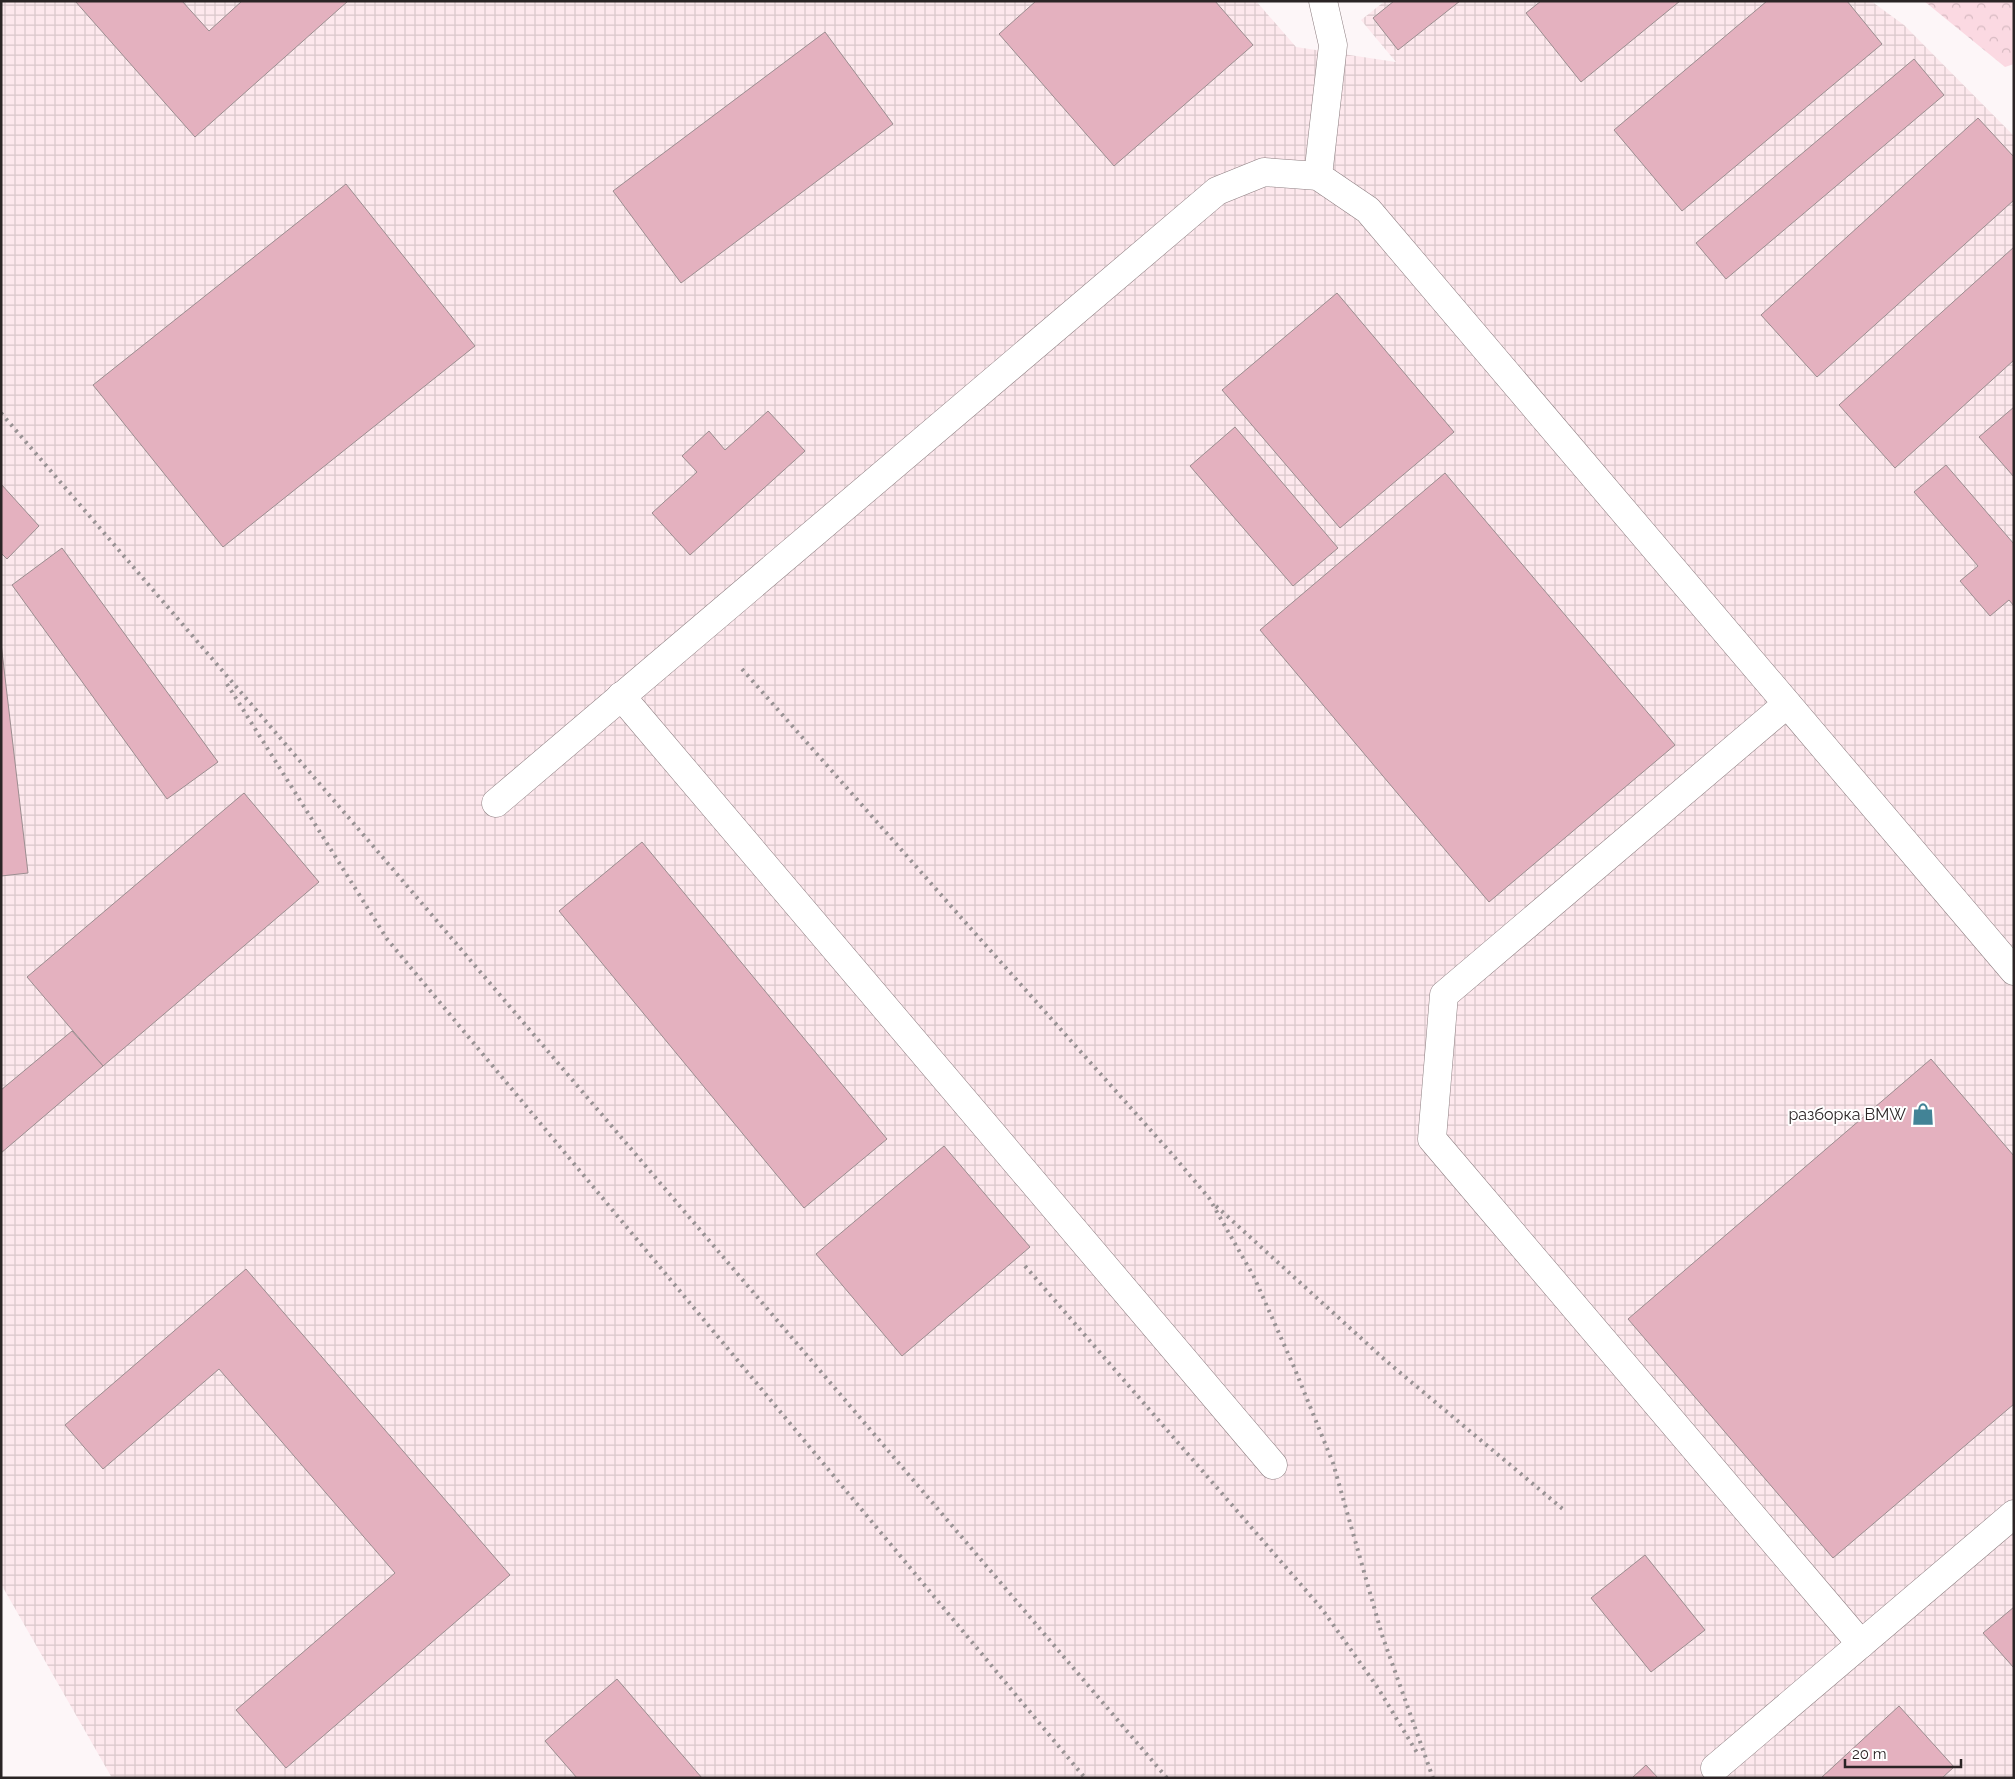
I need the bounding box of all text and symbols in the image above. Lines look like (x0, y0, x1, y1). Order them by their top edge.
shop icon: разборка BMW (1910, 1101, 1936, 1127)
place label: разборка BMW (1788, 1105, 1906, 1124)
scale bar (1845, 1736, 1961, 1768)
text: 20 m (1852, 1745, 1887, 1763)

